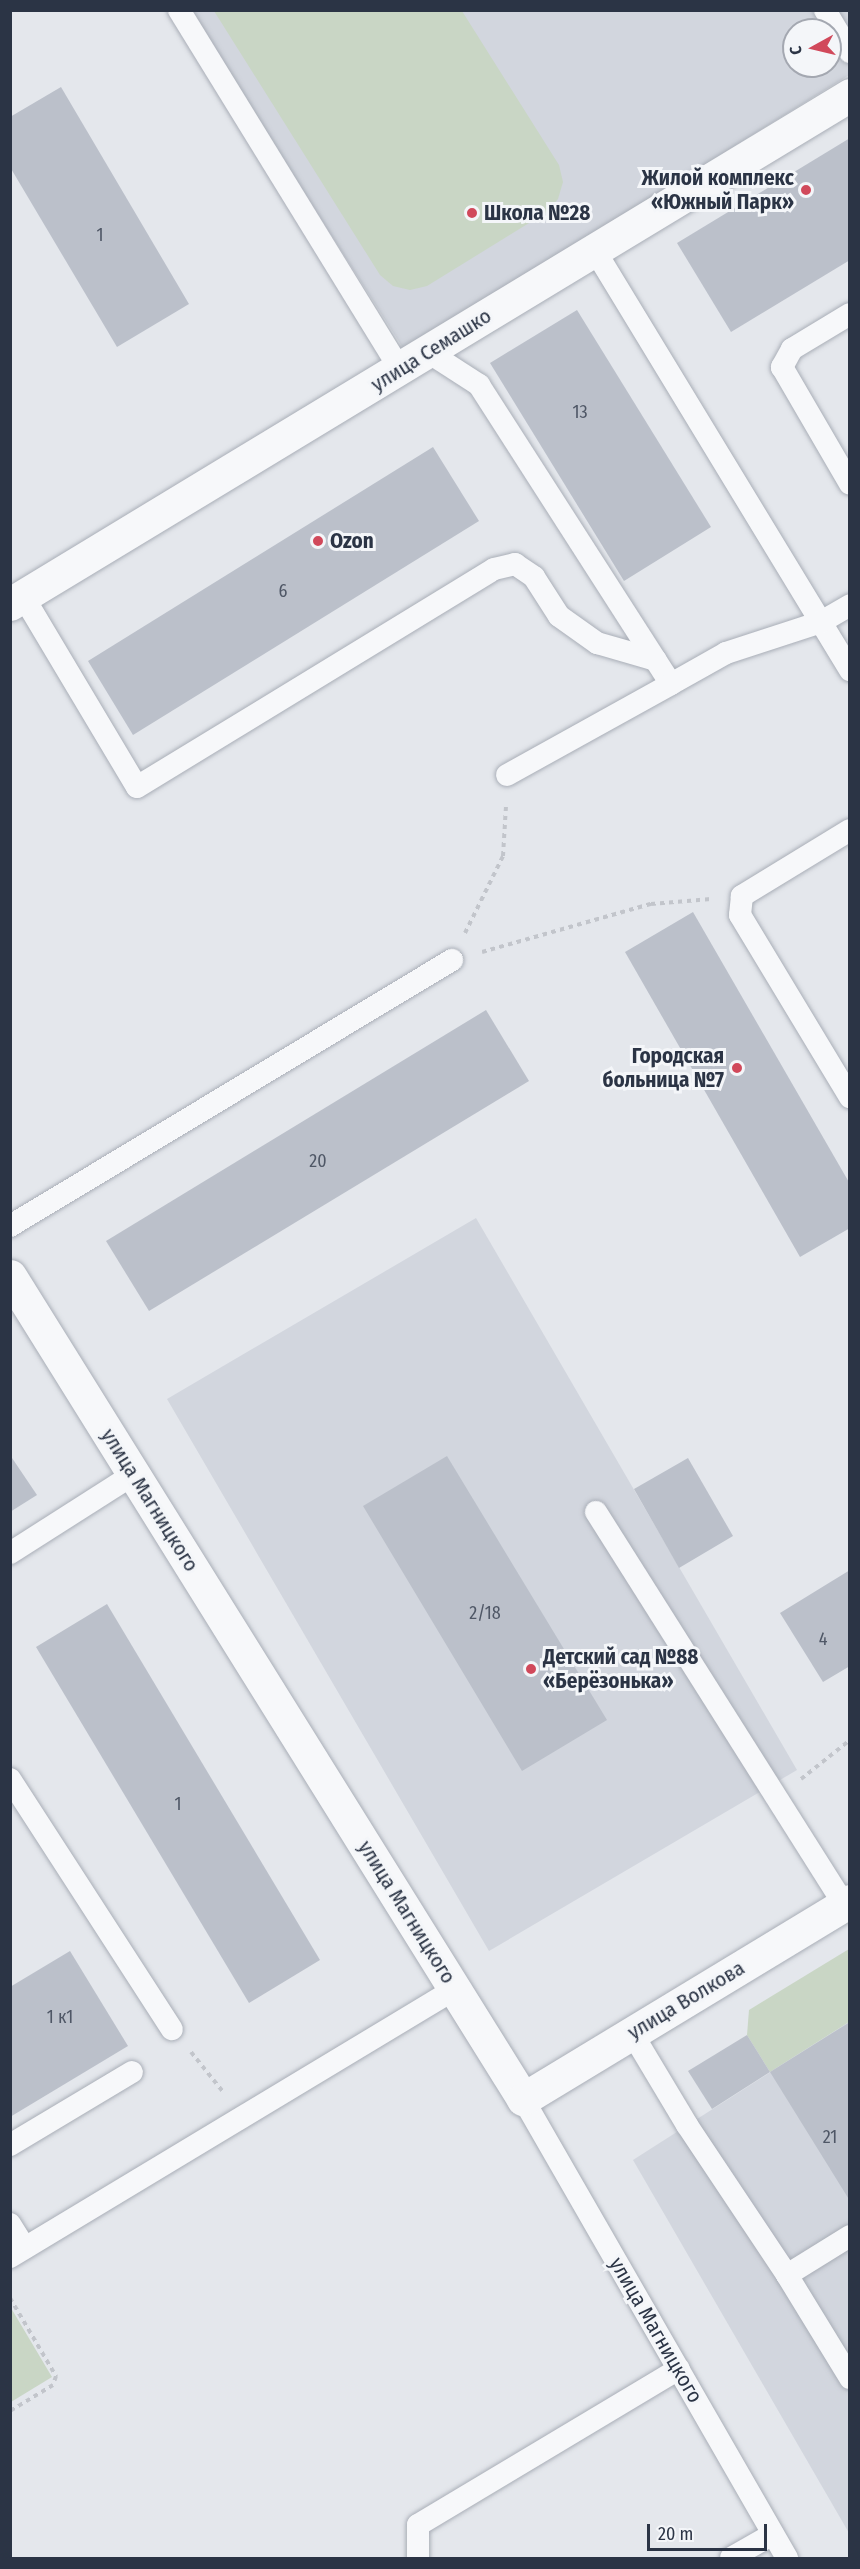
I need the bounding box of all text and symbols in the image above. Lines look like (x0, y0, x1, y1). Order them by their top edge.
north arrow (782, 18, 842, 78)
text: С (786, 45, 806, 56)
place label: Жилой комплекс «Южный Парк» (642, 165, 794, 215)
marker: Жилой комплекс «Южный Парк» (799, 183, 813, 197)
place label: Школа №28 (484, 200, 590, 226)
marker: Школа №28 (465, 206, 479, 220)
house number: 1 (96, 224, 104, 246)
street label: улица Семашко (366, 303, 496, 397)
house number: 13 (572, 401, 588, 423)
place label: Ozon (330, 528, 374, 554)
marker: Ozon (311, 534, 325, 548)
house number: 6 (279, 580, 287, 602)
place label: Городская больница №7 (602, 1043, 724, 1093)
marker: Городская больница №7 (728, 1059, 746, 1077)
house number: 20 (309, 1150, 327, 1172)
street label: улица Магницкого (96, 1424, 204, 1576)
house number: 2/18 (469, 1602, 501, 1624)
house number: 4 (819, 1628, 827, 1650)
place label: Детский сад №88 «Берёзонька» (543, 1644, 698, 1694)
marker: Детский сад №88 «Берёзонька» (524, 1662, 538, 1676)
house number: 1 (174, 1793, 182, 1815)
street label: улица Магницкого (353, 1836, 461, 1988)
street label: улица Волкова (623, 1955, 749, 2045)
house number: 1 к1 (47, 2006, 73, 2028)
house number: 21 (823, 2126, 837, 2148)
street label: улица Магницкого (604, 2253, 708, 2407)
scale bar (650, 2512, 770, 2550)
text: 20 m (658, 2523, 693, 2545)

